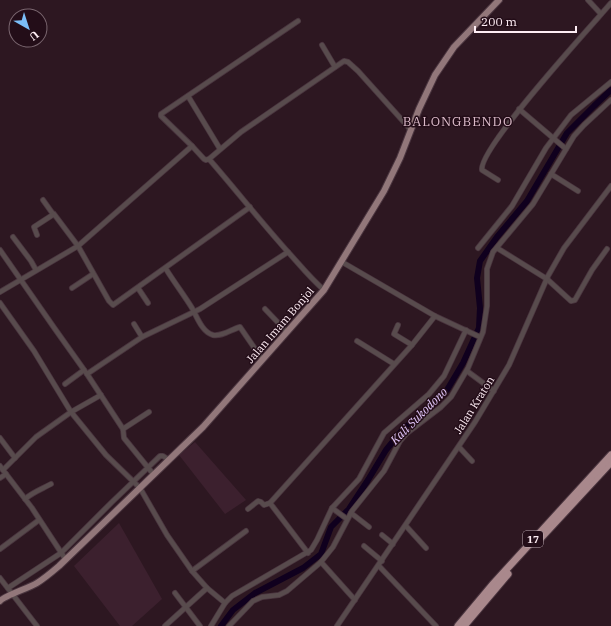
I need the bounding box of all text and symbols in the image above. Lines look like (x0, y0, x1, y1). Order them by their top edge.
north arrow (8, 8, 48, 48)
scale bar (475, 8, 576, 34)
text: 200 m (481, 14, 517, 29)
text: U (26, 28, 42, 44)
district label: BALONGBENDO (403, 113, 513, 130)
street label: Jalan Imam Bonjol (243, 284, 317, 366)
street label: Jalan Kraton (451, 374, 497, 436)
water label: Kali Sukodono (386, 384, 450, 448)
road number: 17 (523, 531, 543, 547)

